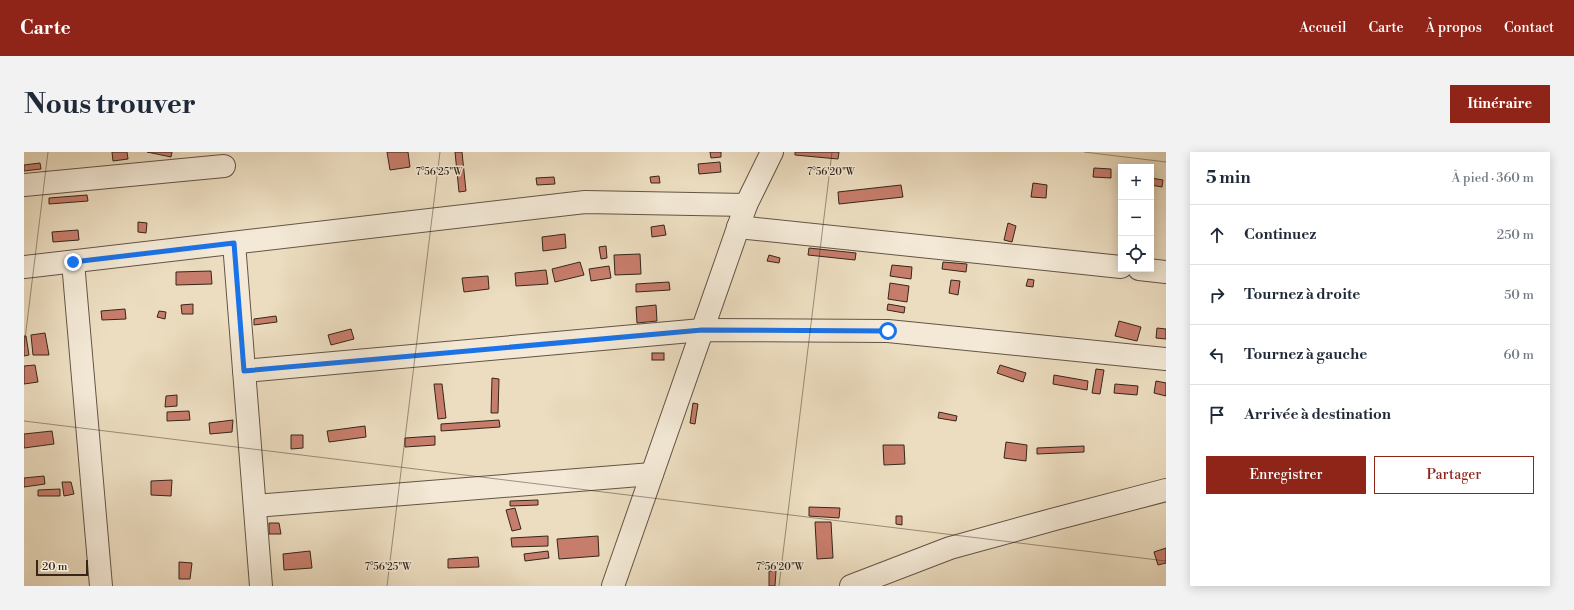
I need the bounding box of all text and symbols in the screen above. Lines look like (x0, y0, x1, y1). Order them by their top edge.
text: Carte (20, 16, 71, 40)
text: Accueil (1299, 19, 1346, 37)
text: Carte (1368, 19, 1403, 37)
text: À propos (1425, 19, 1482, 37)
text: Contact (1504, 19, 1554, 37)
button: Itinéraire (1450, 85, 1550, 123)
text: Nous trouver (24, 87, 196, 122)
map controls (1118, 164, 1154, 272)
button: + (1118, 164, 1154, 200)
text: 7°56'25"W (416, 166, 463, 178)
text: 7°56'20"W (807, 166, 856, 178)
text: 5 min (1206, 167, 1251, 189)
text: À pied · 360 m (1451, 170, 1534, 186)
button: − (1118, 200, 1154, 236)
icon: ahead (1206, 224, 1228, 246)
text: Continuez (1244, 225, 1316, 244)
text: 250 m (1497, 227, 1534, 243)
button: locate (1118, 236, 1154, 272)
route end (64, 253, 82, 271)
icon: right (1206, 284, 1228, 306)
text: Tournez à droite (1244, 285, 1360, 304)
text: 50 m (1504, 287, 1534, 303)
route start (879, 322, 897, 340)
icon: left (1206, 344, 1228, 366)
text: Tournez à gauche (1244, 345, 1367, 364)
text: 60 m (1503, 347, 1534, 363)
icon: arrive (1206, 404, 1228, 426)
text: Arrivée à destination (1244, 405, 1391, 424)
button: Enregistrer (1206, 456, 1366, 494)
button: Partager (1374, 456, 1534, 494)
scale bar (36, 558, 88, 577)
text: 20 m (42, 560, 67, 574)
text: 7°56'25"W (365, 561, 412, 573)
text: 7°56'20"W (756, 561, 805, 573)

